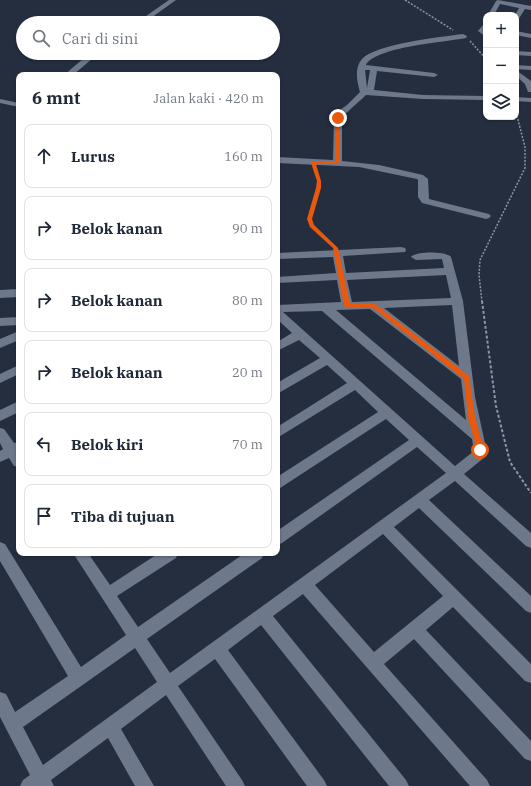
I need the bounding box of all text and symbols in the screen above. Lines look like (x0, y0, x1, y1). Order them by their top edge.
map controls (483, 12, 519, 120)
button: + (483, 12, 519, 48)
search box (16, 16, 280, 60)
icon: search (30, 27, 52, 49)
text: Cari di sini (62, 29, 138, 48)
button: − (483, 48, 519, 84)
button: layers (483, 84, 519, 120)
text: 6 mnt (32, 87, 80, 109)
text: Jalan kaki · 420 m (153, 90, 264, 107)
route end (329, 109, 347, 127)
icon: ahead (33, 145, 55, 167)
text: Lurus (71, 147, 115, 166)
text: 160 m (224, 148, 263, 165)
icon: right (33, 217, 55, 239)
text: Belok kanan (71, 219, 163, 238)
text: 90 m (232, 220, 263, 237)
icon: right (33, 289, 55, 311)
text: Belok kanan (71, 291, 163, 310)
text: 80 m (232, 292, 263, 309)
icon: right (33, 361, 55, 383)
text: Belok kanan (71, 363, 163, 382)
text: 20 m (232, 364, 263, 381)
icon: left (33, 433, 55, 455)
text: Belok kiri (71, 435, 143, 454)
text: 70 m (232, 436, 263, 453)
route start (471, 441, 489, 459)
icon: arrive (33, 505, 55, 527)
text: Tiba di tujuan (71, 507, 175, 526)

